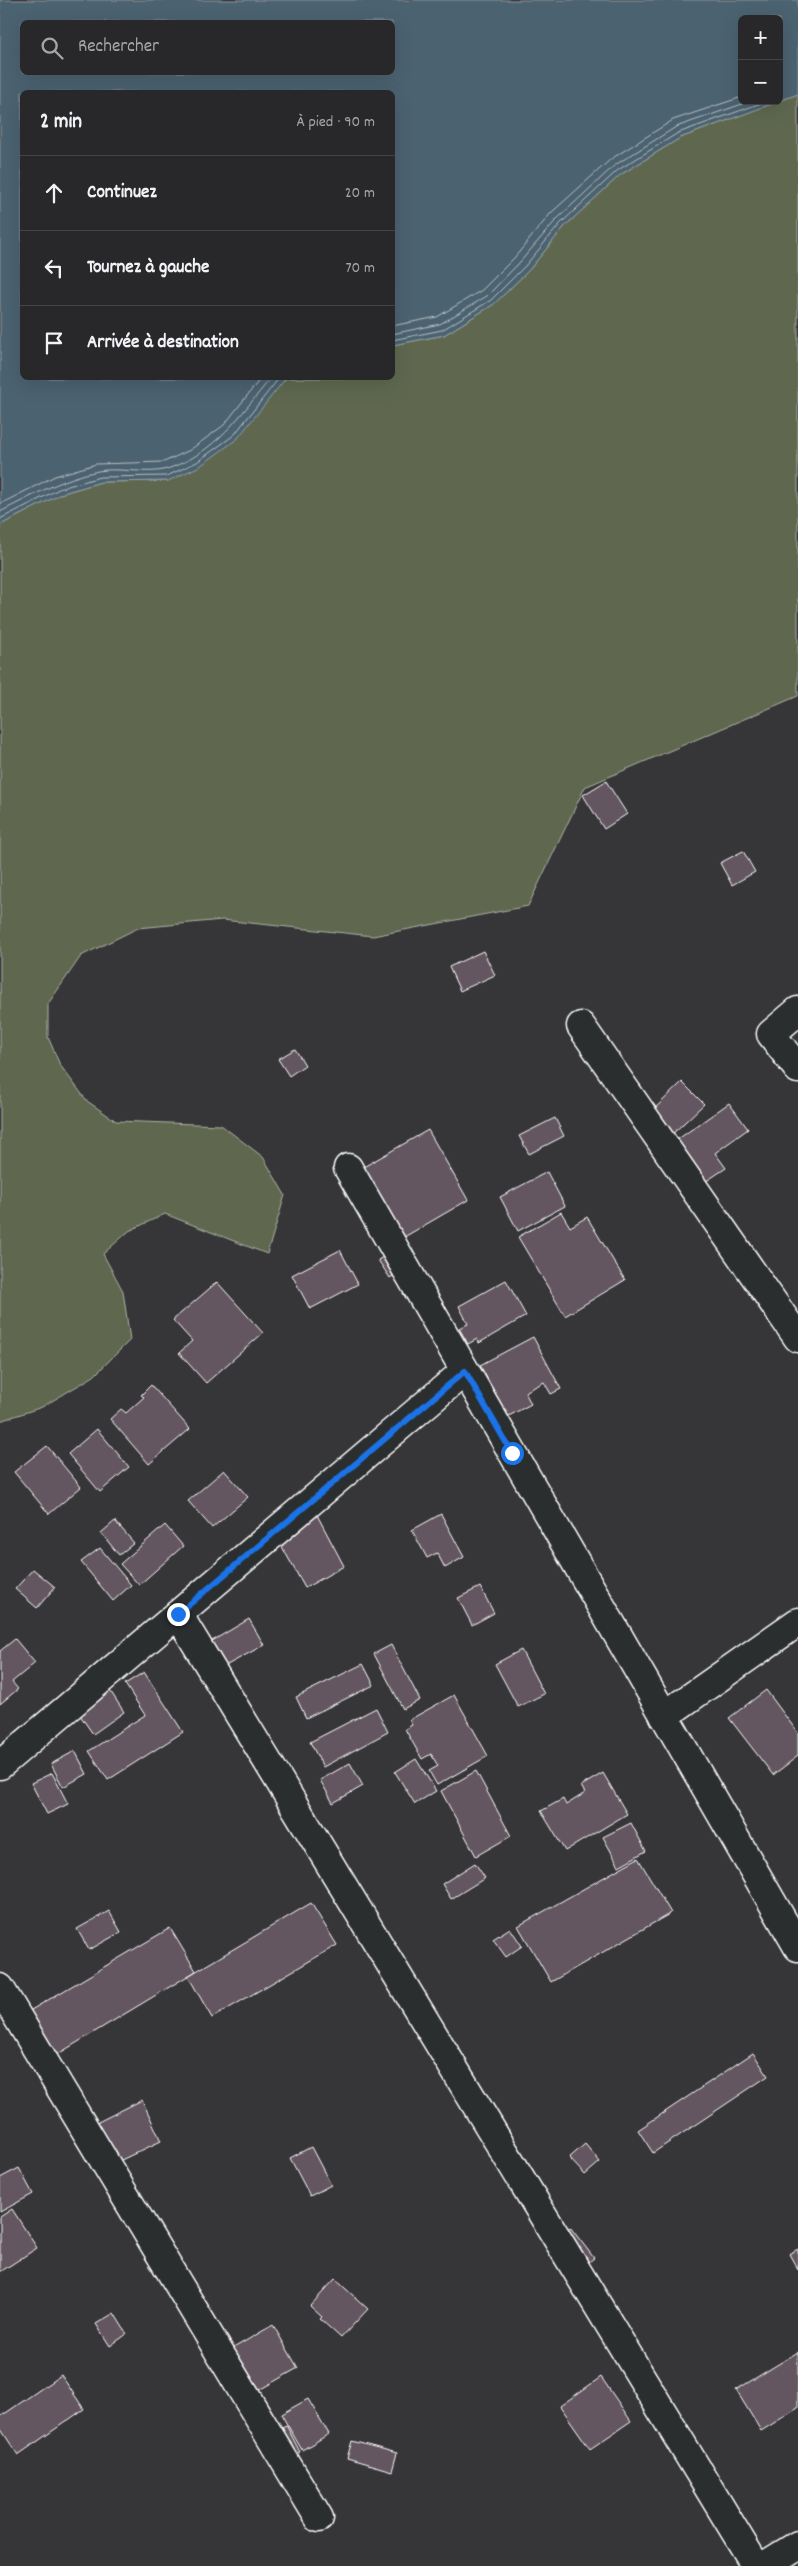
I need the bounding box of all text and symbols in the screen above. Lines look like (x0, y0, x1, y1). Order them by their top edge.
map controls (738, 15, 783, 105)
button: + (738, 15, 783, 60)
search box (20, 20, 395, 75)
icon: search (38, 34, 66, 62)
text: Rechercher (78, 34, 159, 61)
button: − (738, 60, 783, 105)
text: 2 min (40, 108, 82, 138)
text: À pied · 90 m (297, 111, 375, 134)
icon: ahead (40, 179, 68, 207)
text: Continuez (87, 180, 157, 207)
text: 20 m (345, 182, 375, 205)
icon: left (40, 254, 68, 282)
text: Tournez à gauche (87, 255, 209, 282)
text: 70 m (345, 257, 375, 280)
icon: arrive (40, 329, 68, 357)
text: Arrivée à destination (87, 330, 239, 357)
route start (501, 1442, 524, 1465)
route end (167, 1603, 190, 1626)

